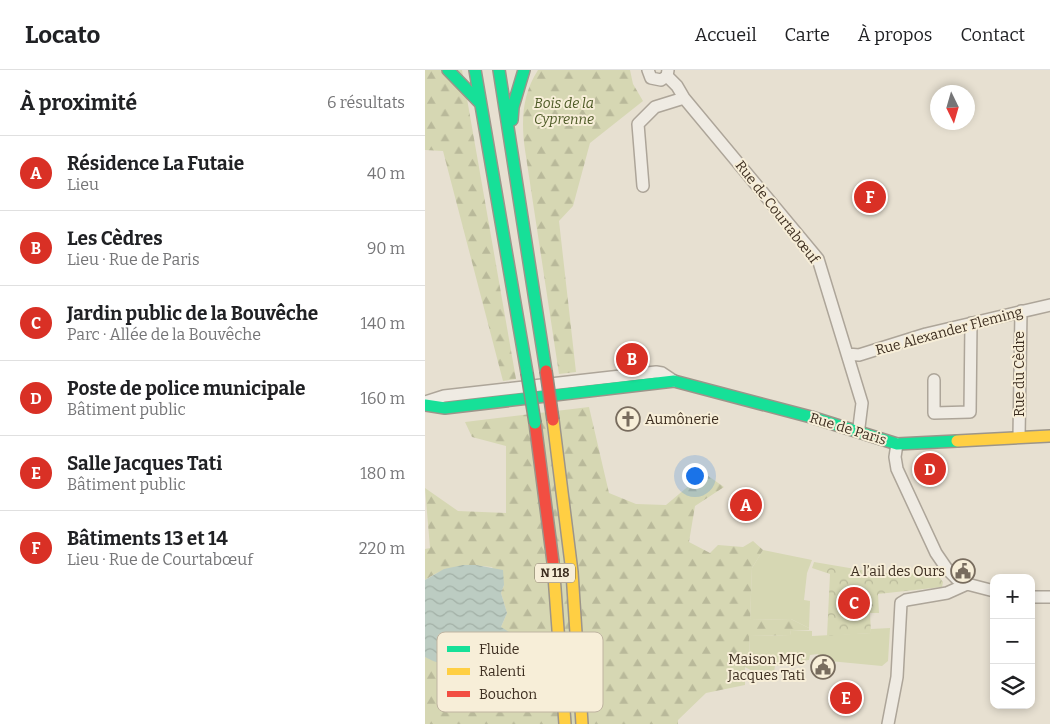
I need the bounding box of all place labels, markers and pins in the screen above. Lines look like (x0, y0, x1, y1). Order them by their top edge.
pin: F (854, 178, 886, 216)
pin: B (616, 340, 648, 378)
church icon: Aumônerie (615, 406, 641, 432)
place label: Aumônerie (645, 411, 719, 428)
pin: D (914, 450, 946, 488)
pin: A (730, 486, 762, 524)
public building icon: A l’ail des Ours (950, 558, 976, 584)
place label: A l’ail des Ours (850, 563, 945, 580)
pin: C (838, 584, 870, 622)
place label: Maison MJC Jacques Tati (727, 651, 805, 684)
public building icon: Maison MJC Jacques Tati (810, 654, 836, 680)
pin: E (830, 679, 862, 717)

